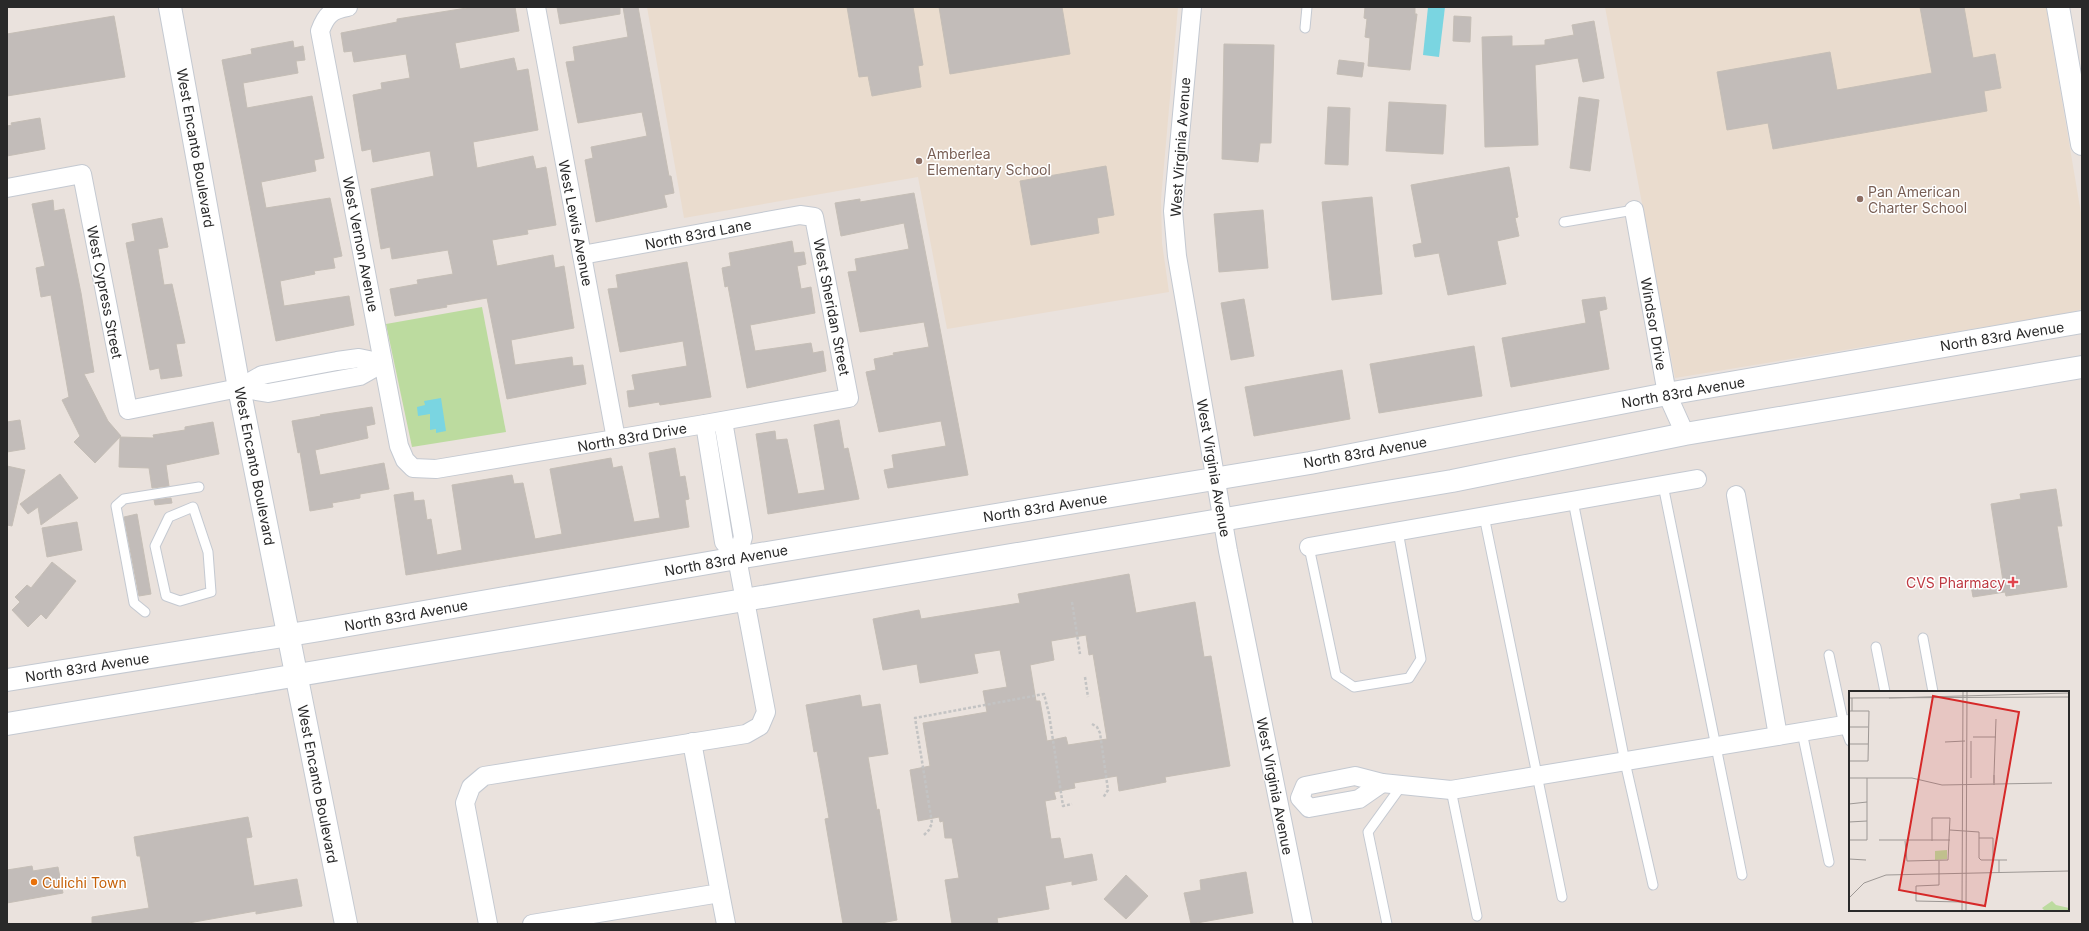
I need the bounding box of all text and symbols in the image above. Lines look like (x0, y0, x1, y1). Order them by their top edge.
street label: West Encanto Boulevard (174, 67, 218, 229)
street label: West Virginia Avenue (1167, 77, 1193, 217)
place label: Amberlea Elementary School (927, 145, 1051, 178)
marker: Amberlea Elementary School (914, 156, 924, 166)
street label: West Lewis Avenue (555, 158, 597, 288)
street label: West Vernon Avenue (340, 175, 382, 313)
place label: Pan American Charter School (1868, 183, 1967, 216)
marker: Pan American Charter School (1855, 194, 1865, 204)
street label: North 83rd Lane (643, 215, 753, 253)
street label: West Cypress Street (84, 224, 126, 360)
street label: West Sheridan Street (810, 237, 854, 378)
street label: Windsor Drive (1637, 276, 1671, 372)
street label: North 83rd Avenue (1939, 318, 2065, 354)
street label: North 83rd Avenue (1620, 373, 1746, 411)
street label: West Encanto Boulevard (231, 385, 279, 547)
street label: West Virginia Avenue (1193, 398, 1235, 538)
street label: North 83rd Drive (576, 419, 688, 455)
street label: North 83rd Avenue (1302, 433, 1428, 471)
street label: North 83rd Avenue (982, 489, 1108, 525)
street label: North 83rd Avenue (663, 541, 789, 579)
place label: CVS Pharmacy (1906, 574, 2005, 591)
marker: CVS Pharmacy (2008, 577, 2018, 587)
street label: North 83rd Avenue (343, 596, 469, 634)
street label: North 83rd Avenue (24, 649, 150, 685)
inset map (1849, 691, 2069, 911)
street label: West Encanto Boulevard (294, 703, 342, 865)
street label: West Virginia Avenue (1253, 716, 1297, 856)
place label: Culichi Town (42, 874, 127, 891)
marker: Culichi Town (29, 877, 39, 887)

